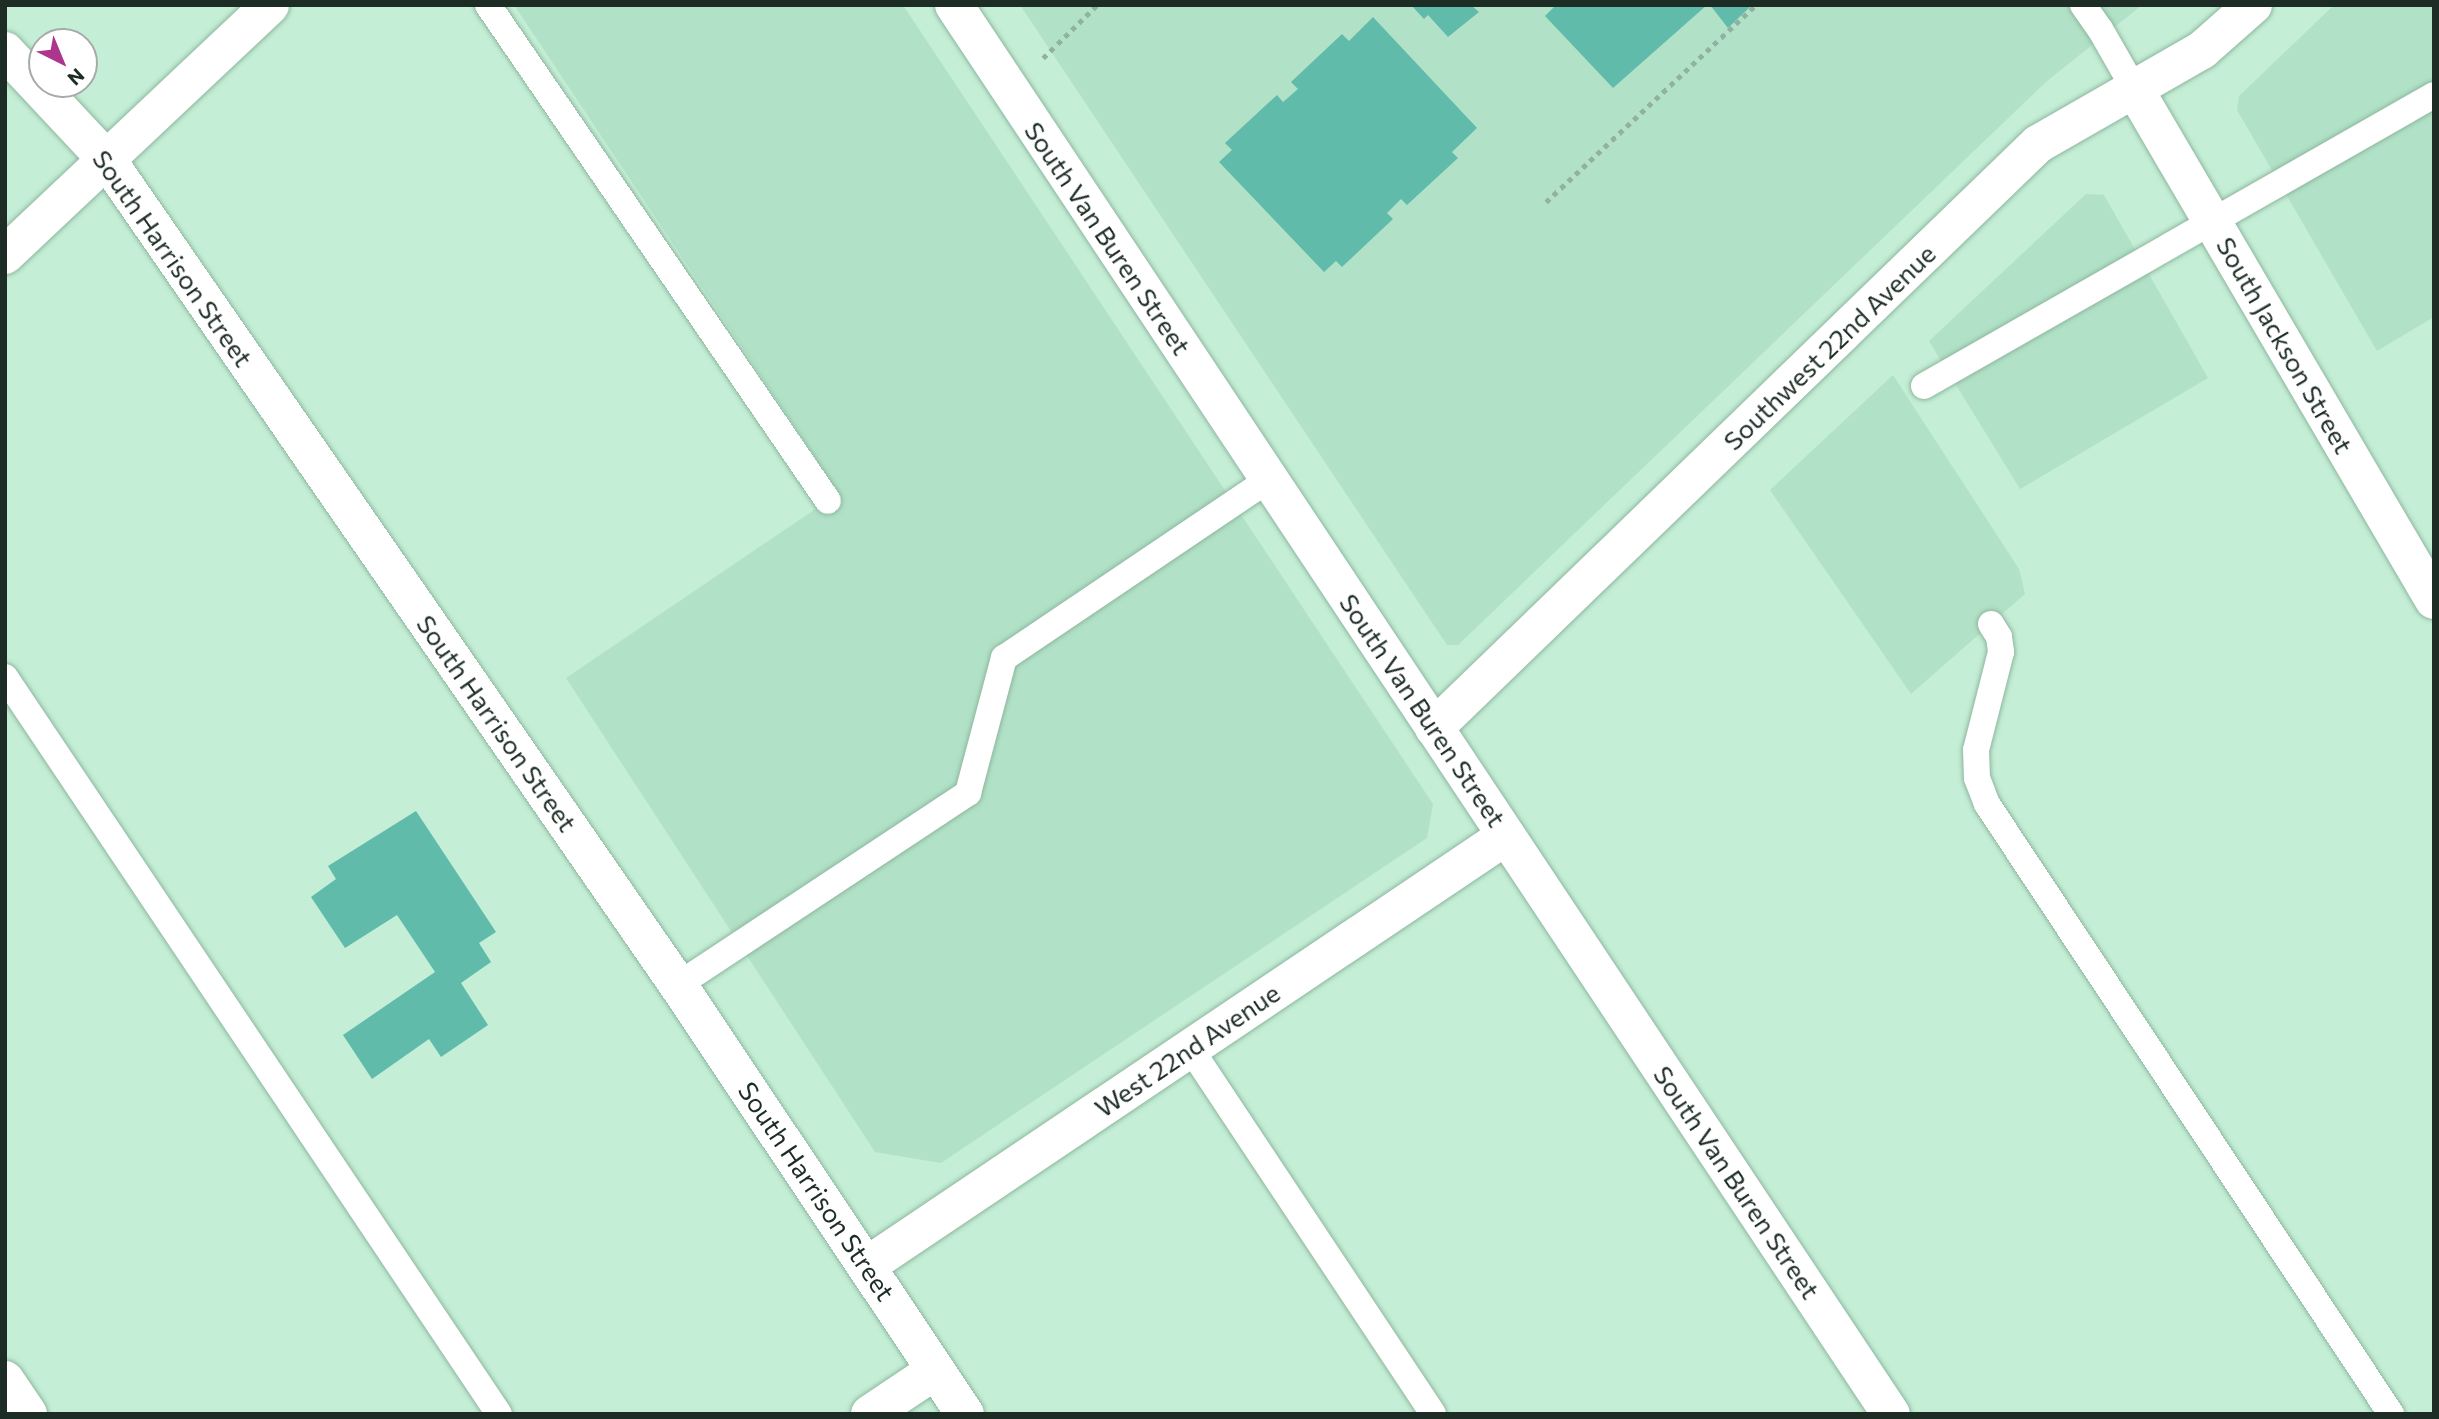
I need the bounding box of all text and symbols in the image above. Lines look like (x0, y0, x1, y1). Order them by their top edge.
north arrow (28, 28, 98, 98)
text: N (63, 64, 89, 91)
street label: South Van Buren Street (1018, 116, 1198, 360)
street label: South Harrison Street (86, 144, 260, 372)
street label: South Jackson Street (2210, 231, 2360, 459)
street label: Southwest 22nd Avenue (1717, 238, 1941, 456)
street label: South Van Buren Street (1333, 588, 1513, 832)
street label: South Harrison Street (410, 609, 584, 837)
street label: West 22nd Avenue (1089, 977, 1285, 1123)
street label: South Van Buren Street (1647, 1060, 1827, 1304)
street label: South Harrison Street (732, 1076, 902, 1306)

